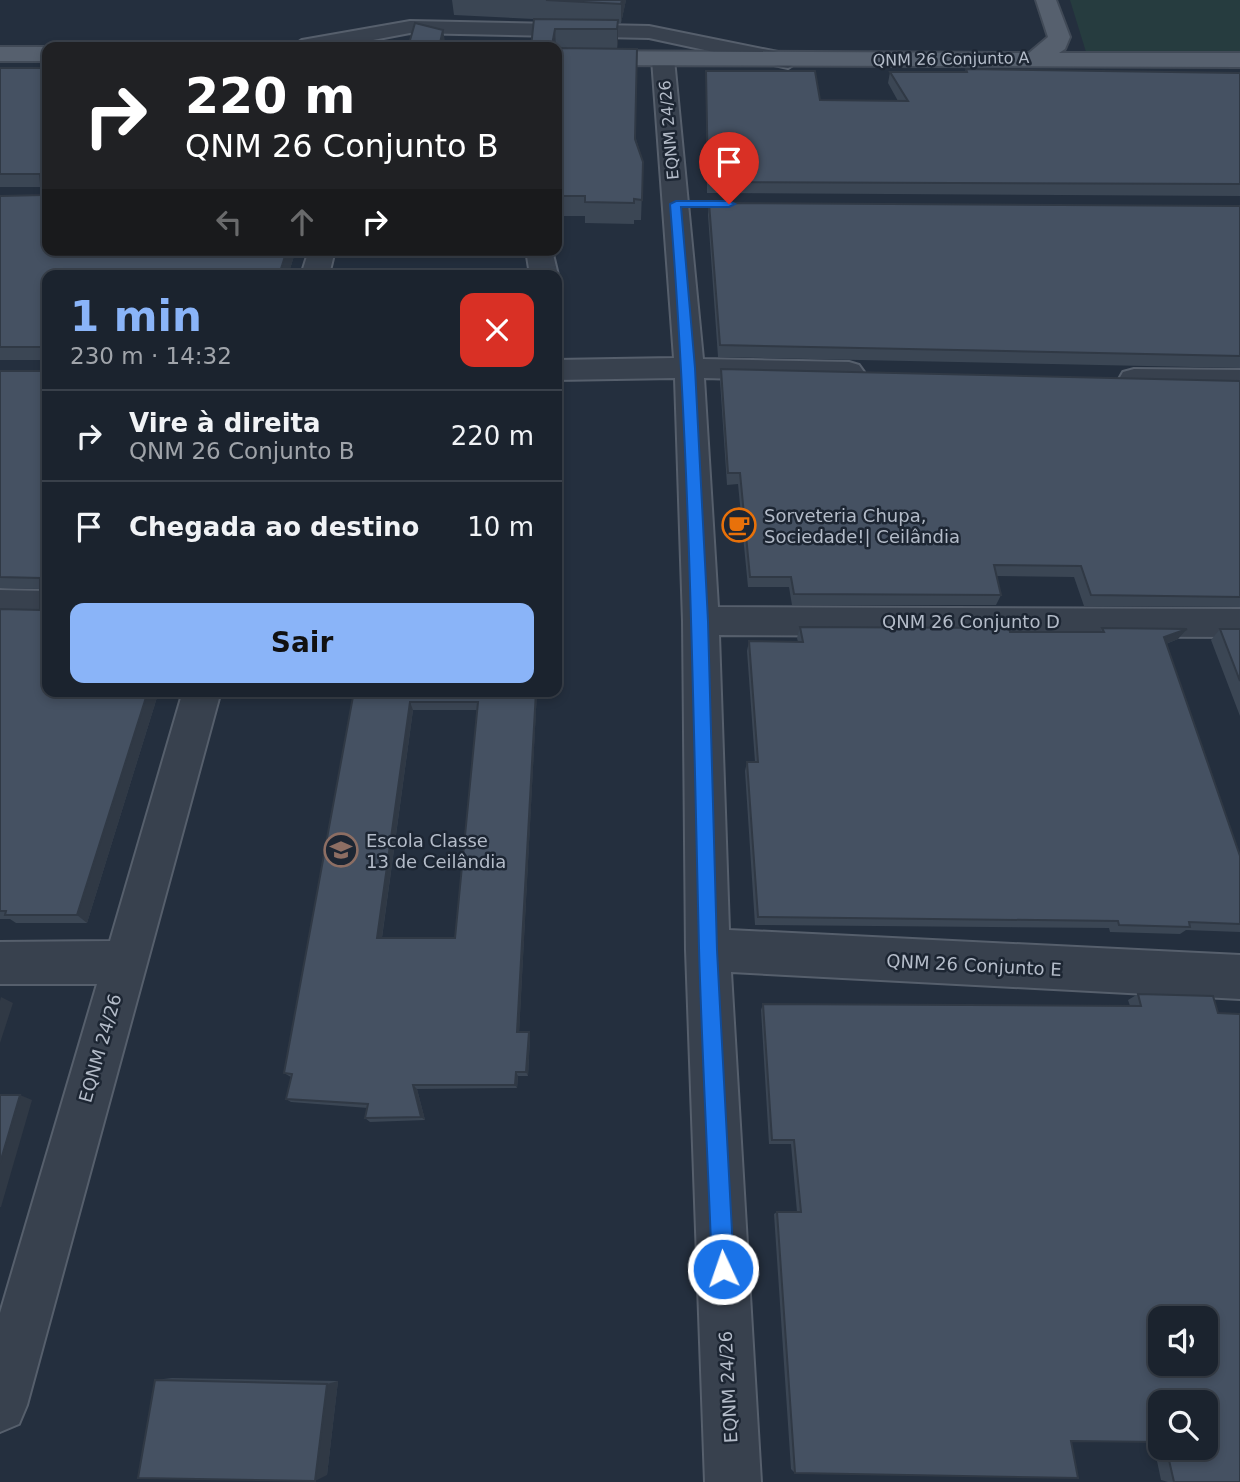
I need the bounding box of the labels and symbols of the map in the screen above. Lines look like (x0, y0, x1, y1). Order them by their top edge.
street label: QNM 26 Conjunto A (872, 48, 1030, 70)
street label: EQNM 24/26 (655, 80, 683, 180)
pin (699, 132, 759, 204)
place label: Sorveteria Chupa, Sociedade!| Ceilândia (764, 505, 960, 547)
cafe icon: Sorveteria Chupa, Sociedade!| Ceilândia (720, 506, 758, 544)
street label: QNM 26 Conjunto D (882, 611, 1060, 632)
place label: Escola Classe 13 de Ceilândia (366, 830, 506, 872)
school or university icon: Escola Classe 13 de Ceilândia (322, 831, 360, 869)
street label: QNM 26 Conjunto E (886, 950, 1062, 980)
street label: EQNM 24/26 (74, 991, 126, 1105)
position arrow (686, 1232, 760, 1306)
street label: EQNM 24/26 (715, 1330, 741, 1444)

